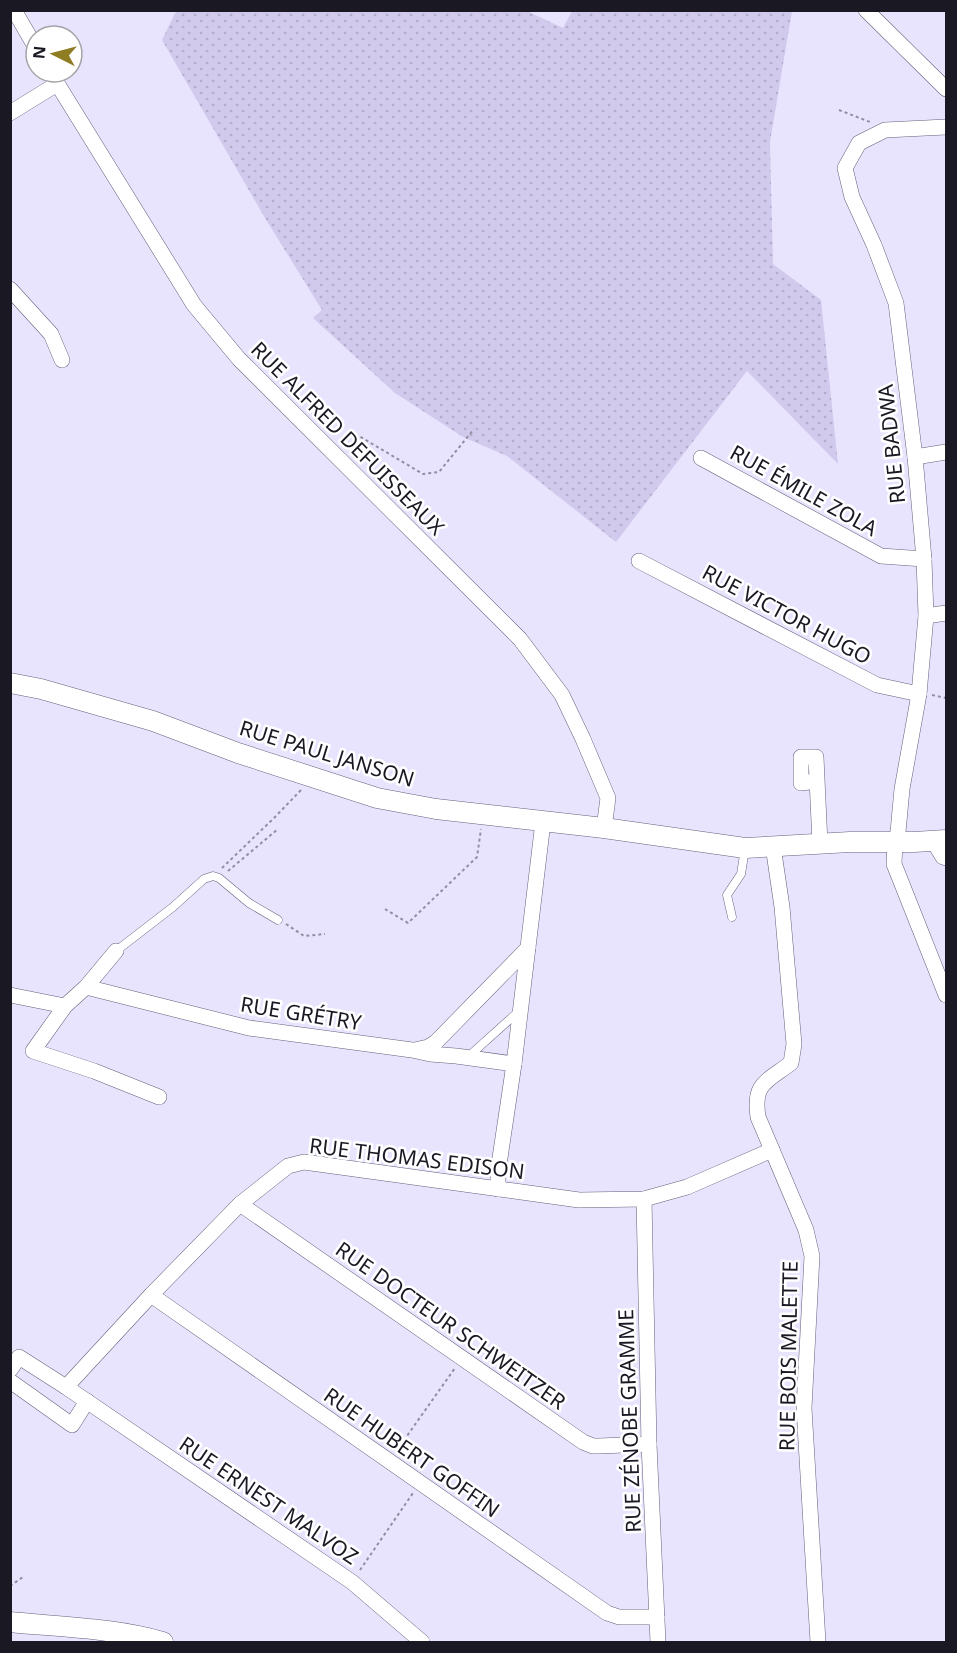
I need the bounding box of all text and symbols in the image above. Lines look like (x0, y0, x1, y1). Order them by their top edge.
north arrow (24, 24, 84, 84)
text: N (27, 45, 51, 60)
street label: RUE ALFRED DEFUISSEAUX (245, 335, 451, 541)
street label: RUE BADWA (871, 382, 911, 505)
street label: RUE ÉMILE ZOLA (725, 438, 883, 542)
street label: RUE VICTOR HUGO (698, 558, 876, 670)
street label: RUE PAUL JANSON (236, 713, 418, 793)
street label: RUE GRÉTRY (238, 990, 364, 1036)
street label: RUE THOMAS EDISON (308, 1131, 526, 1185)
street label: RUE DOCTEUR SCHWEITZER (330, 1235, 572, 1415)
street label: RUE BOIS MALETTE (772, 1261, 804, 1451)
street label: RUE ZÉNOBE GRAMME (611, 1309, 647, 1533)
street label: RUE HUBERT GOFFIN (319, 1381, 505, 1523)
street label: RUE ERNEST MALVOZ (174, 1430, 364, 1570)

